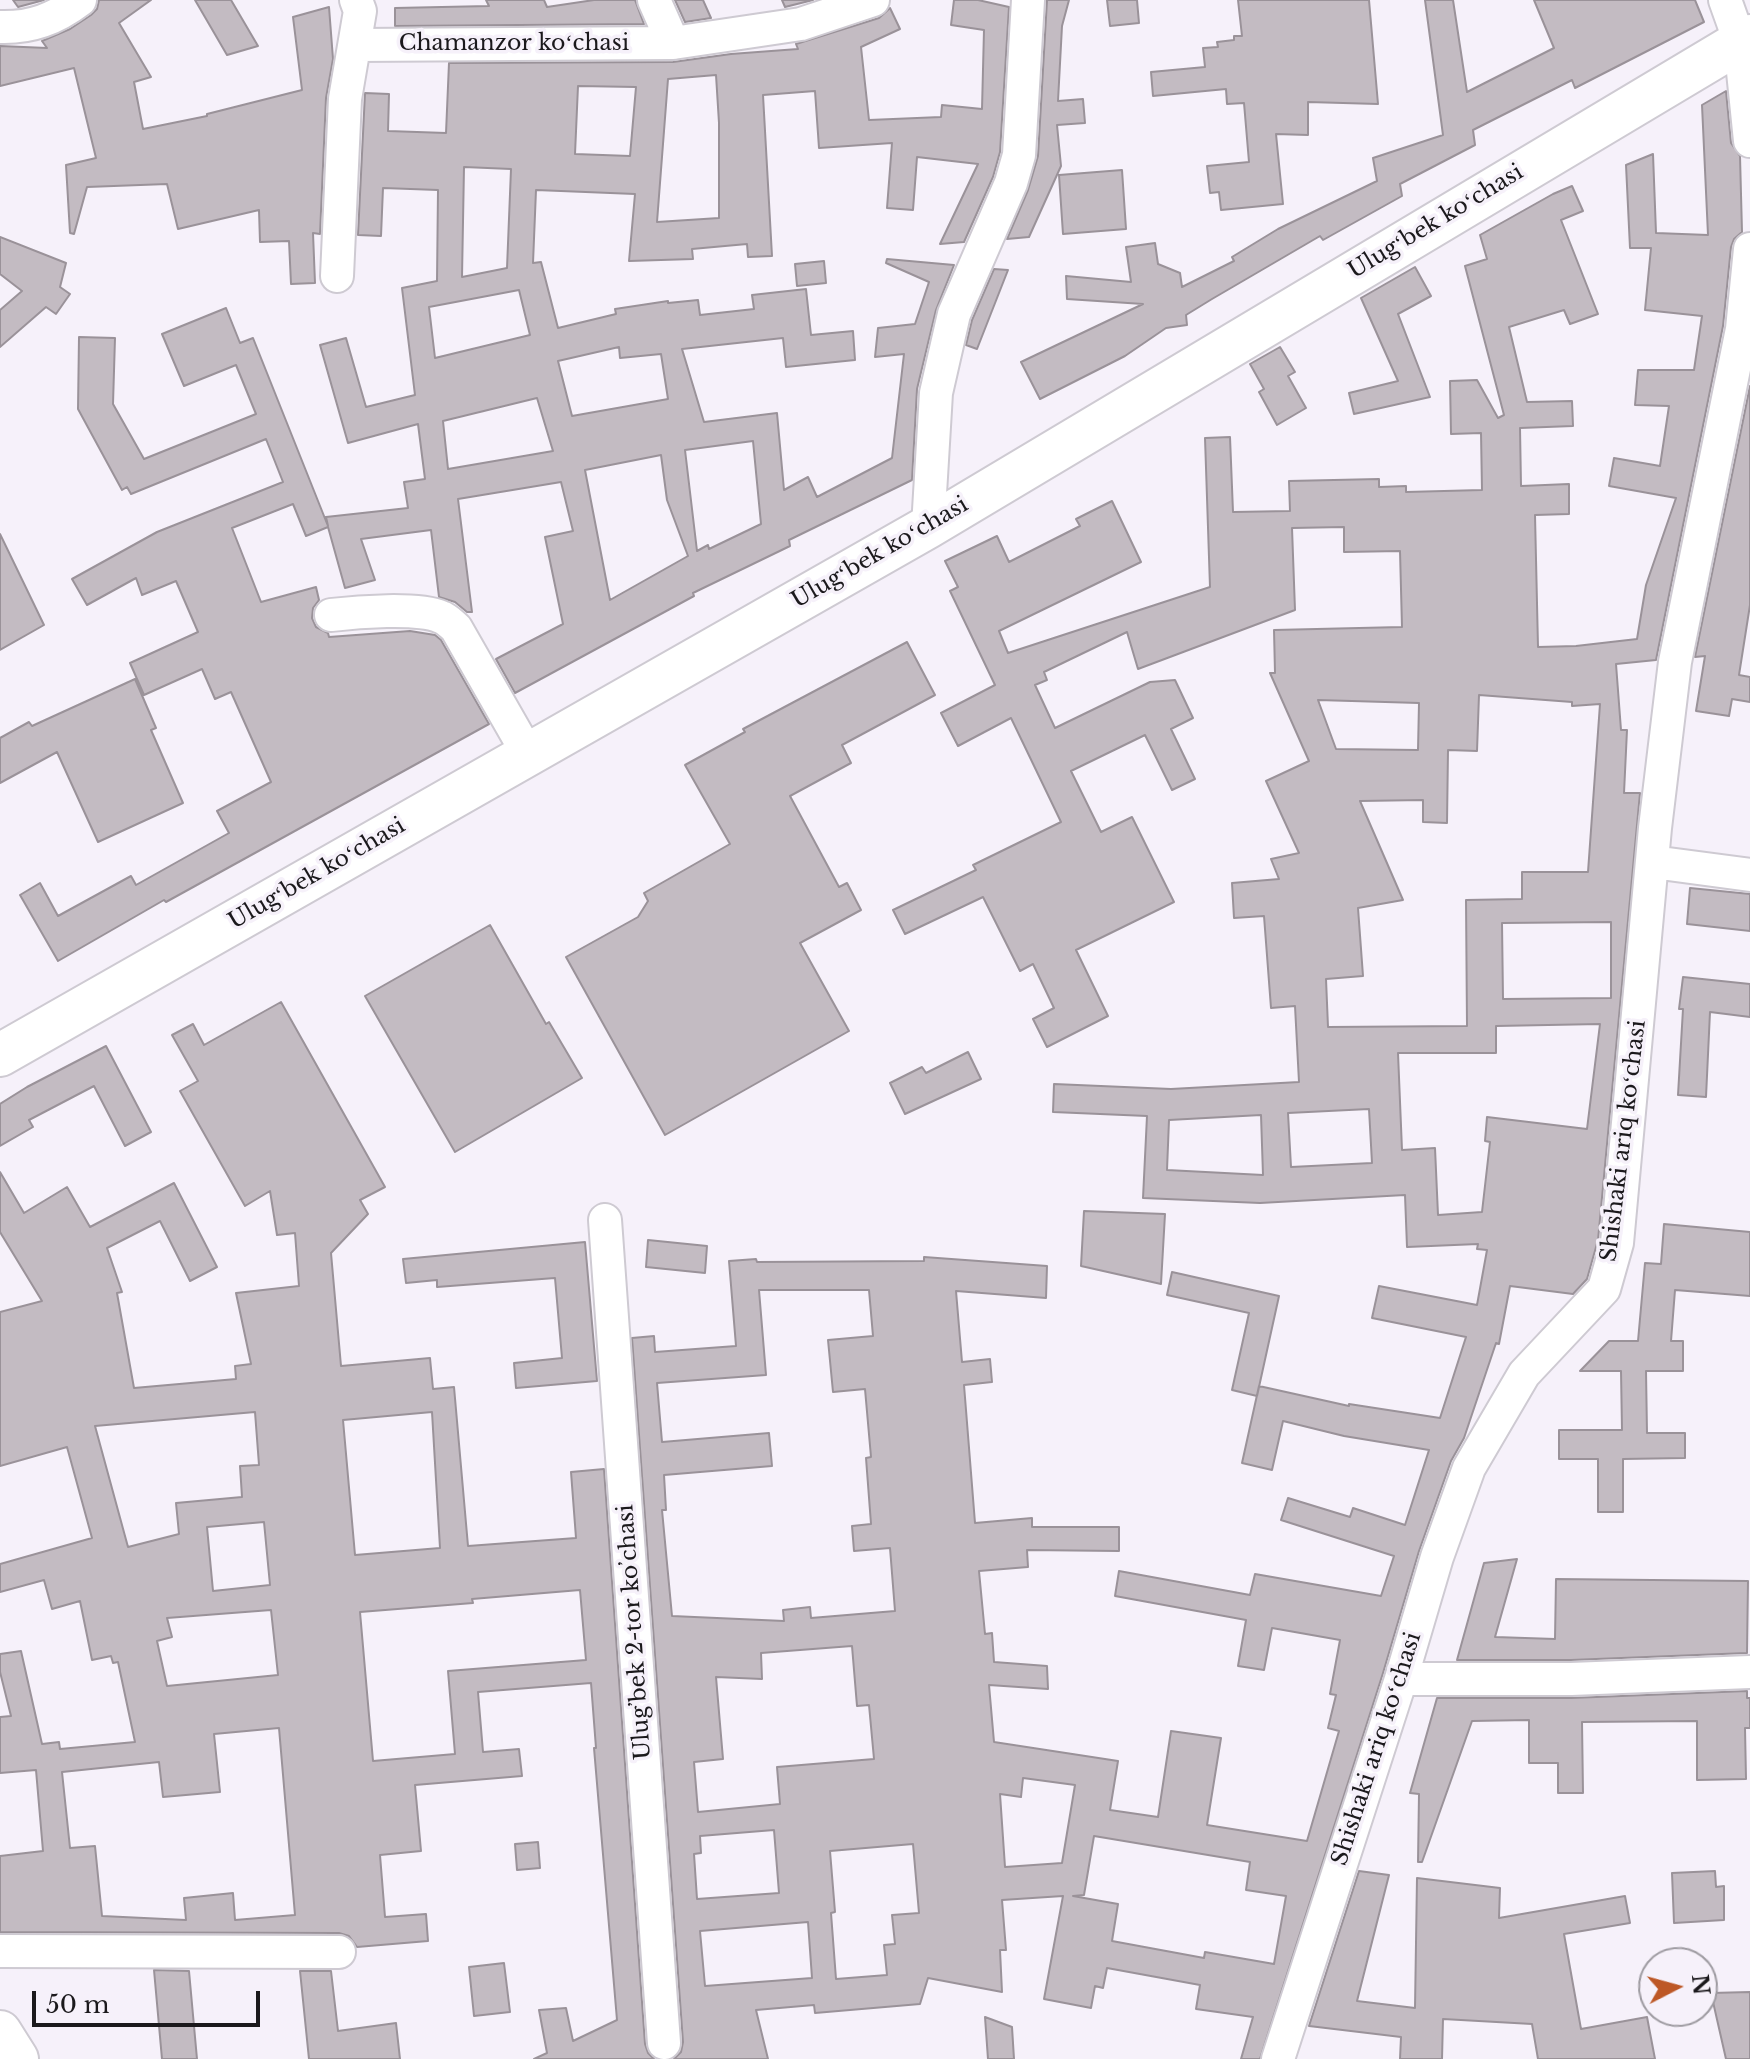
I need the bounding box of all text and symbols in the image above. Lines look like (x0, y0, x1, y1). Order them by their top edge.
street label: Chamanzor koʻchasi (399, 31, 629, 57)
street label: Ulugʻbek koʻchasi (1344, 159, 1528, 285)
street label: Ulugʻbek koʻchasi (787, 492, 973, 614)
street label: Ulugʻbek koʻchasi (224, 813, 410, 935)
street label: Shishaki ariq koʻchasi (1596, 1019, 1652, 1263)
street label: Ulugʼbek 2-tor koʼchasi (613, 1503, 657, 1761)
street label: Shishaki ariq koʻchasi (1327, 1629, 1427, 1869)
north arrow (1638, 1947, 1718, 2027)
text: N (1686, 1973, 1715, 1996)
scale bar (36, 1975, 264, 2025)
text: 50 m (46, 1990, 109, 2019)

